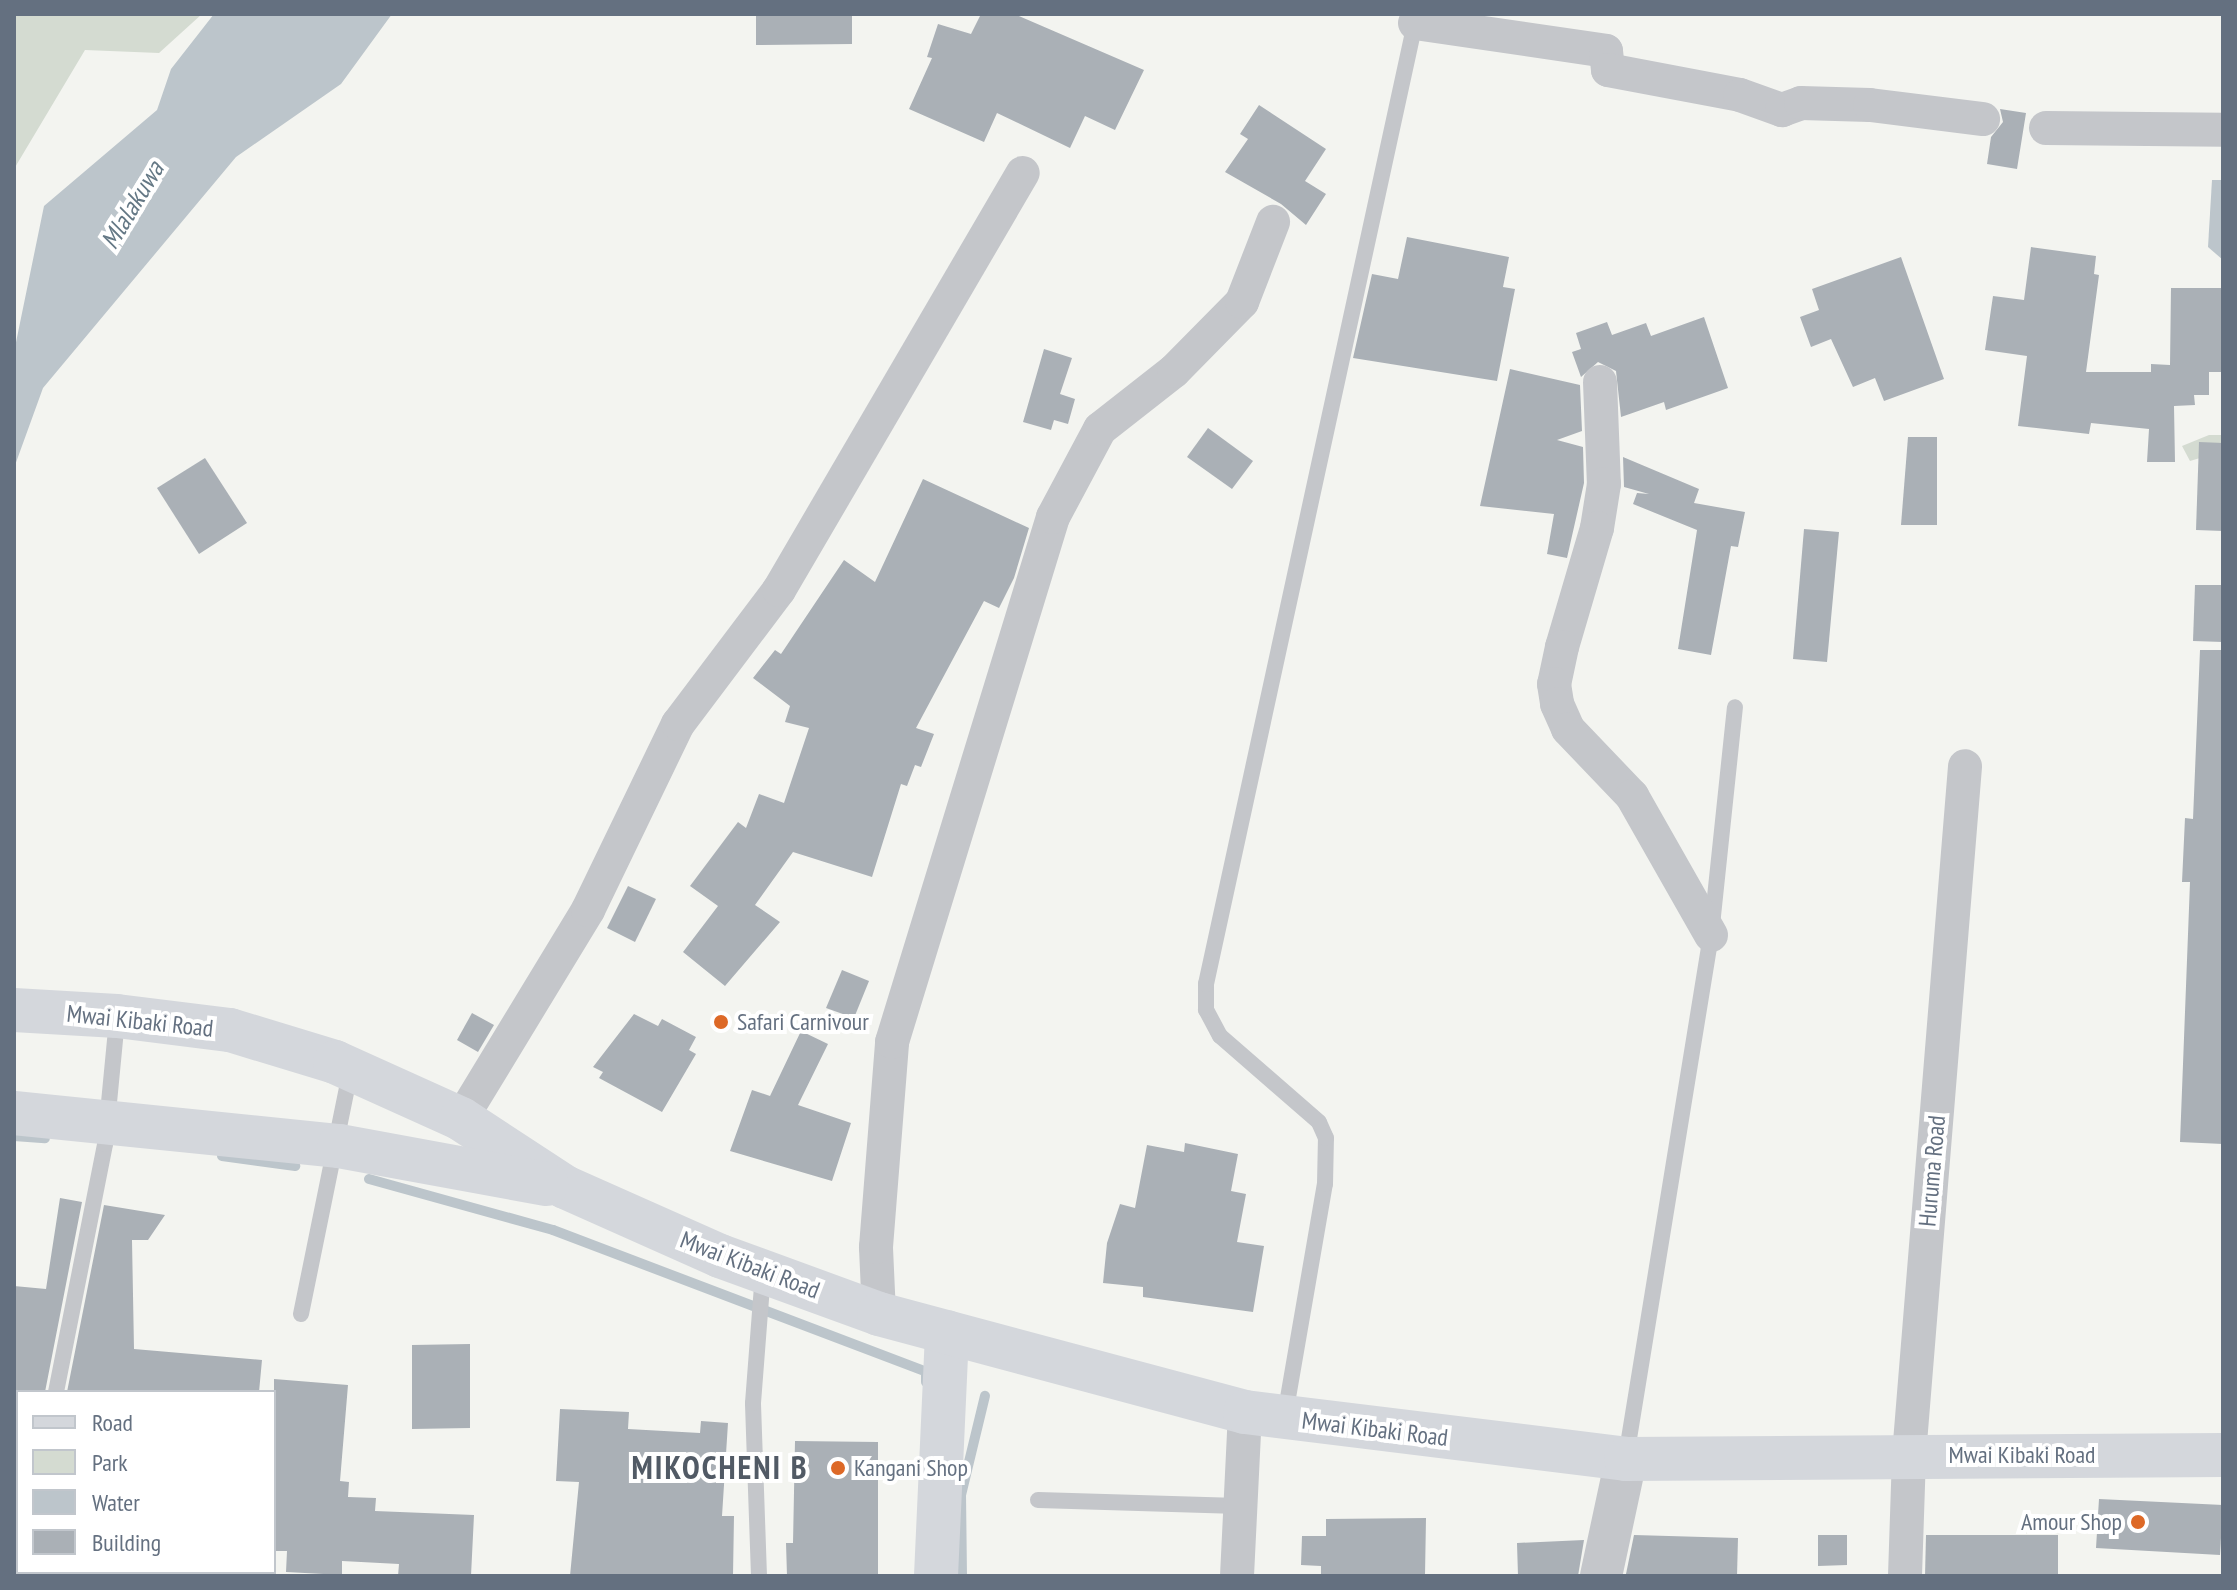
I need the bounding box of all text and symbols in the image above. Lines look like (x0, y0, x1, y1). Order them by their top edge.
water label: Mlalakuwa (94, 156, 170, 254)
street label: Mwai Kibaki Road (65, 999, 215, 1043)
place label: Safari Carnivour (737, 1008, 869, 1036)
marker: Safari Carnivour (712, 1013, 730, 1031)
street label: Huruma Road (1913, 1114, 1951, 1228)
street label: Mwai Kibaki Road (676, 1225, 824, 1305)
legend (16, 1390, 276, 1574)
street label: Mwai Kibaki Road (1300, 1406, 1450, 1452)
text: Road (92, 1407, 133, 1438)
street label: Mwai Kibaki Road (1949, 1441, 2095, 1469)
text: Park (92, 1447, 128, 1478)
district label: MIKOCHENI B (632, 1448, 808, 1486)
place label: Kangani Shop (854, 1454, 968, 1482)
marker: Kangani Shop (829, 1459, 847, 1477)
text: Water (92, 1487, 140, 1518)
place label: Amour Shop (2021, 1508, 2122, 1536)
marker: Amour Shop (2129, 1513, 2147, 1531)
text: Building (92, 1527, 161, 1558)

